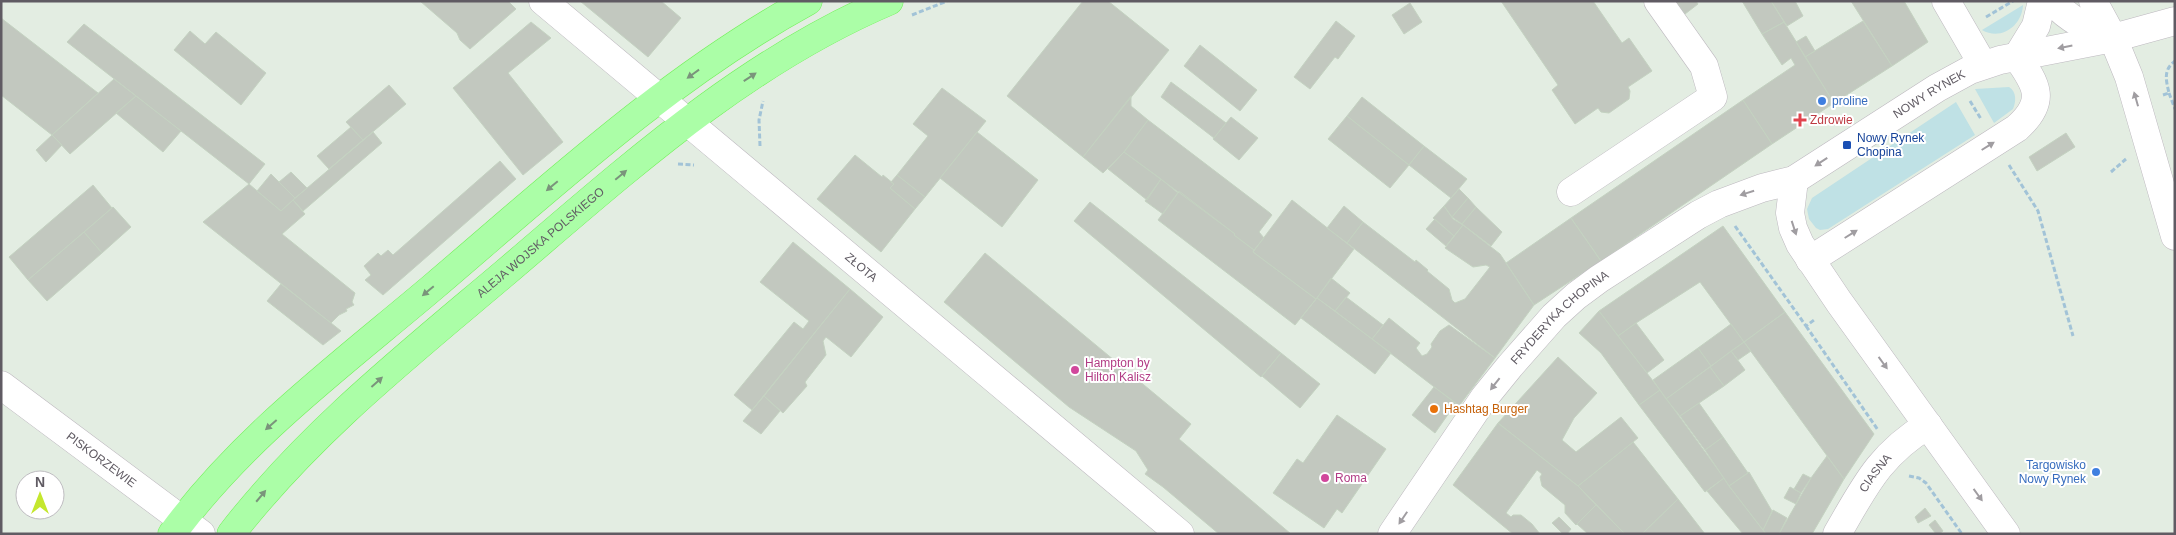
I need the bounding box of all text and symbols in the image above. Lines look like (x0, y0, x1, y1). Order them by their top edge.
one-way arrow (2058, 43, 2073, 51)
street label: NOWY RYNEK (1891, 67, 1968, 121)
one-way arrow (686, 69, 700, 79)
one-way arrow (744, 72, 757, 81)
one-way arrow (2131, 91, 2139, 106)
place label: proline (1832, 94, 1868, 108)
marker: proline (1816, 95, 1828, 107)
place label: Zdrowie (1810, 113, 1853, 127)
marker: Zdrowie (1794, 114, 1806, 126)
place label: Nowy Rynek Chopina (1857, 131, 1925, 159)
marker: Nowy Rynek Chopina (1841, 139, 1853, 151)
one-way arrow (1982, 142, 1995, 151)
one-way arrow (1815, 157, 1828, 167)
one-way arrow (614, 169, 627, 180)
one-way arrow (546, 180, 558, 191)
street label: ALEJA WOJSKA POLSKIEGO (474, 184, 607, 301)
one-way arrow (1739, 190, 1754, 197)
one-way arrow (1791, 220, 1798, 235)
one-way arrow (1845, 229, 1858, 238)
street label: ZŁOTA (842, 250, 880, 285)
street label: FRYDERYKA CHOPINA (1508, 268, 1611, 367)
one-way arrow (422, 285, 434, 296)
place label: Hampton by Hilton Kalisz (1085, 356, 1151, 384)
one-way arrow (1878, 356, 1888, 370)
marker: Hampton by Hilton Kalisz (1069, 364, 1081, 376)
one-way arrow (371, 377, 383, 388)
one-way arrow (1490, 378, 1501, 391)
place label: Hashtag Burger (1444, 402, 1528, 416)
marker: Hashtag Burger (1428, 403, 1440, 415)
one-way arrow (266, 419, 278, 431)
street label: PISKORZEWIE (64, 429, 139, 490)
street label: CIASNA (1856, 451, 1894, 495)
place label: Targowisko Nowy Rynek (2019, 458, 2087, 486)
marker: Targowisko Nowy Rynek (2090, 466, 2102, 478)
north arrow (15, 470, 65, 520)
place label: Roma (1335, 471, 1367, 485)
marker: Roma (1319, 472, 1331, 484)
text: N (35, 474, 45, 490)
one-way arrow (1973, 488, 1983, 502)
one-way arrow (256, 490, 267, 503)
one-way arrow (1398, 511, 1407, 525)

